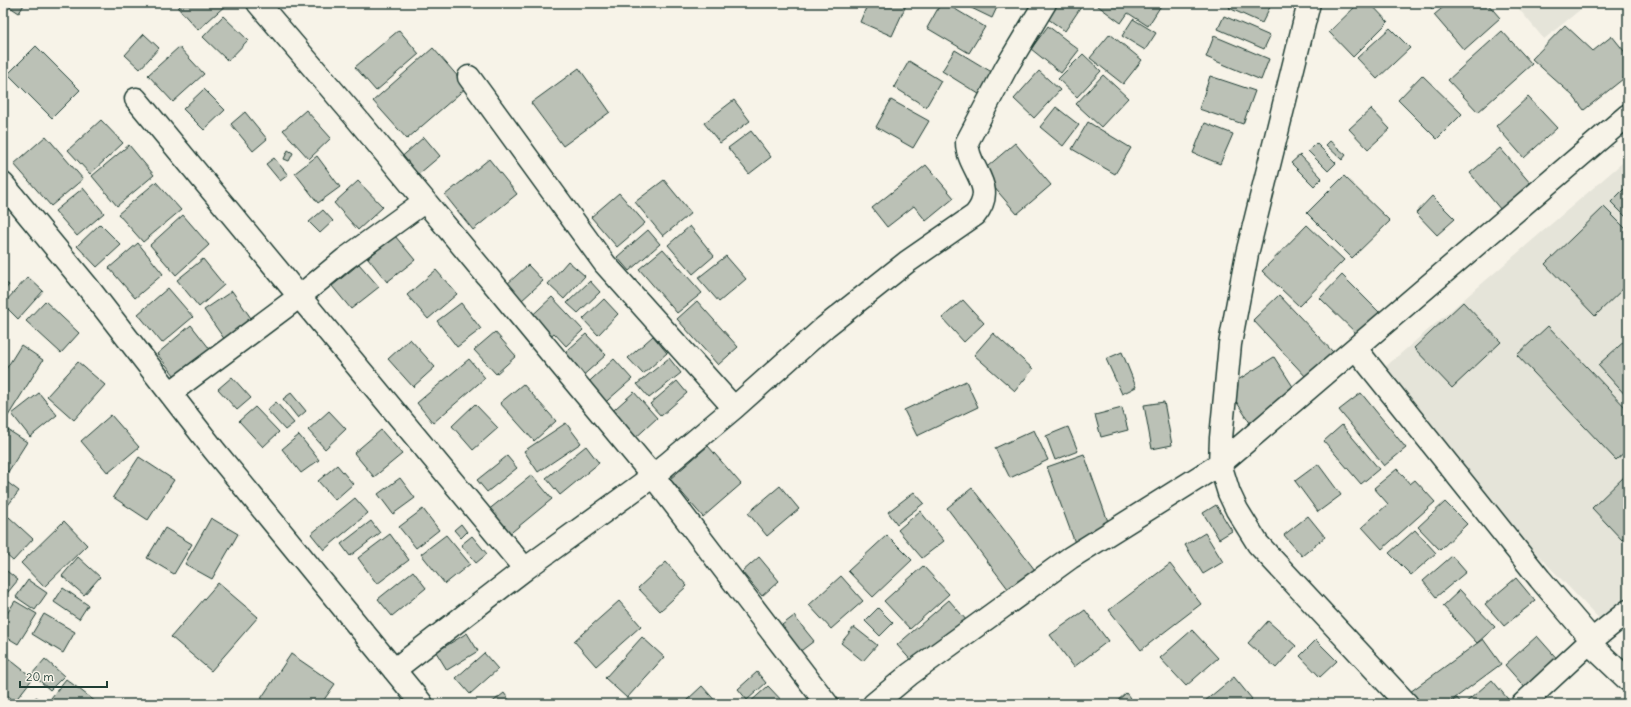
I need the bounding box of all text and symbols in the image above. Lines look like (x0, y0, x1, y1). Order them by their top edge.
scale bar (20, 663, 107, 689)
text: 20 m (26, 669, 54, 684)

